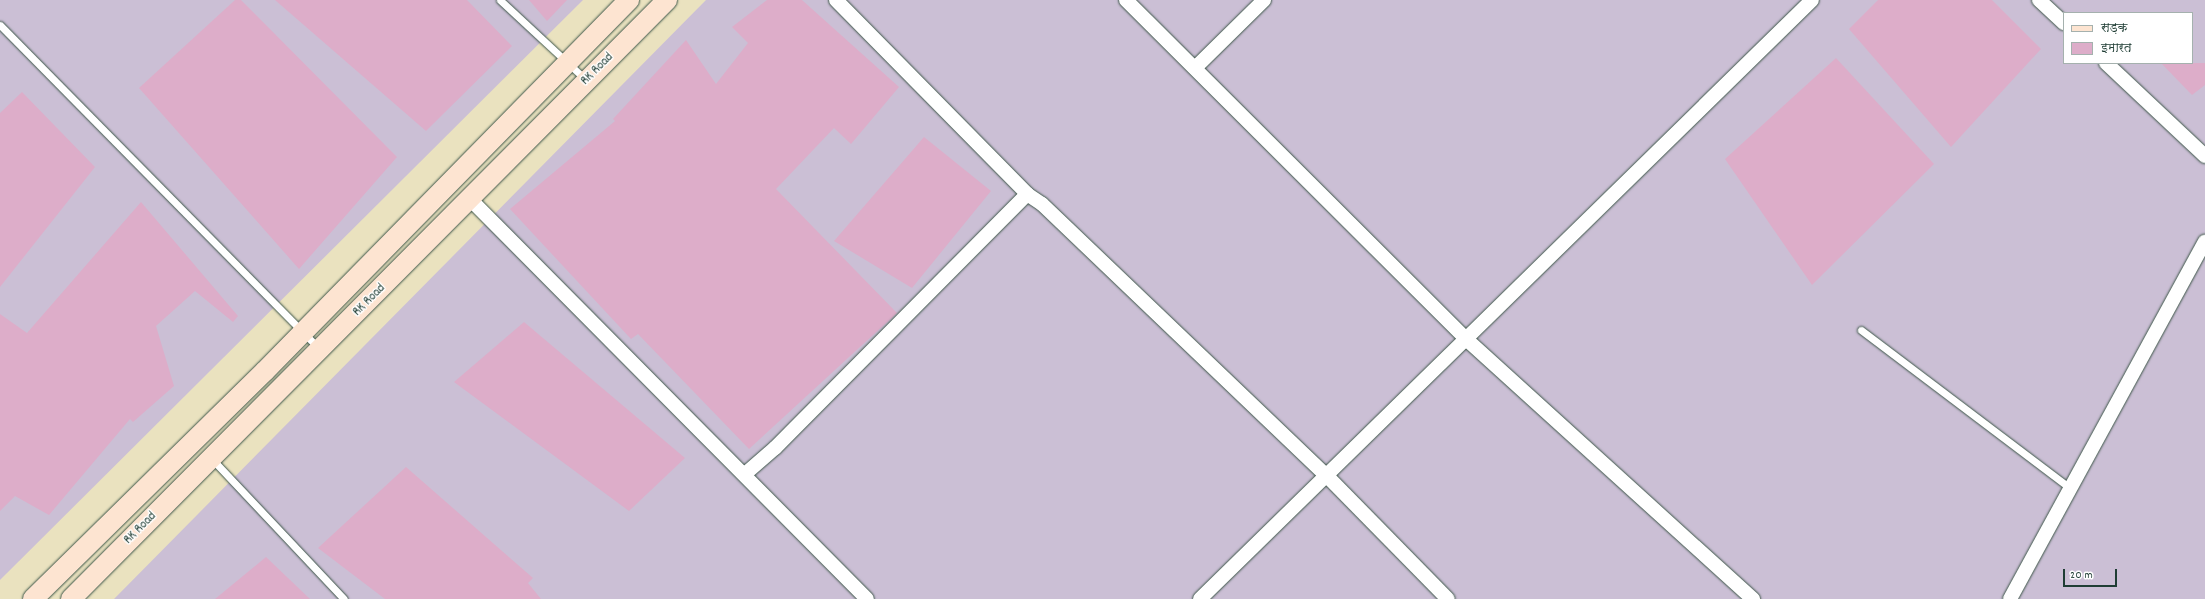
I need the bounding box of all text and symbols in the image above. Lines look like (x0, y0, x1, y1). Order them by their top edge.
legend (2063, 12, 2193, 64)
text: सड़क (2101, 20, 2128, 37)
text: इमारत (2101, 40, 2131, 57)
street label: RK Road (578, 50, 618, 90)
street label: RK Road (350, 281, 390, 321)
street label: RK Road (121, 509, 161, 549)
scale bar (2065, 561, 2119, 587)
text: 20 m (2070, 567, 2093, 584)

